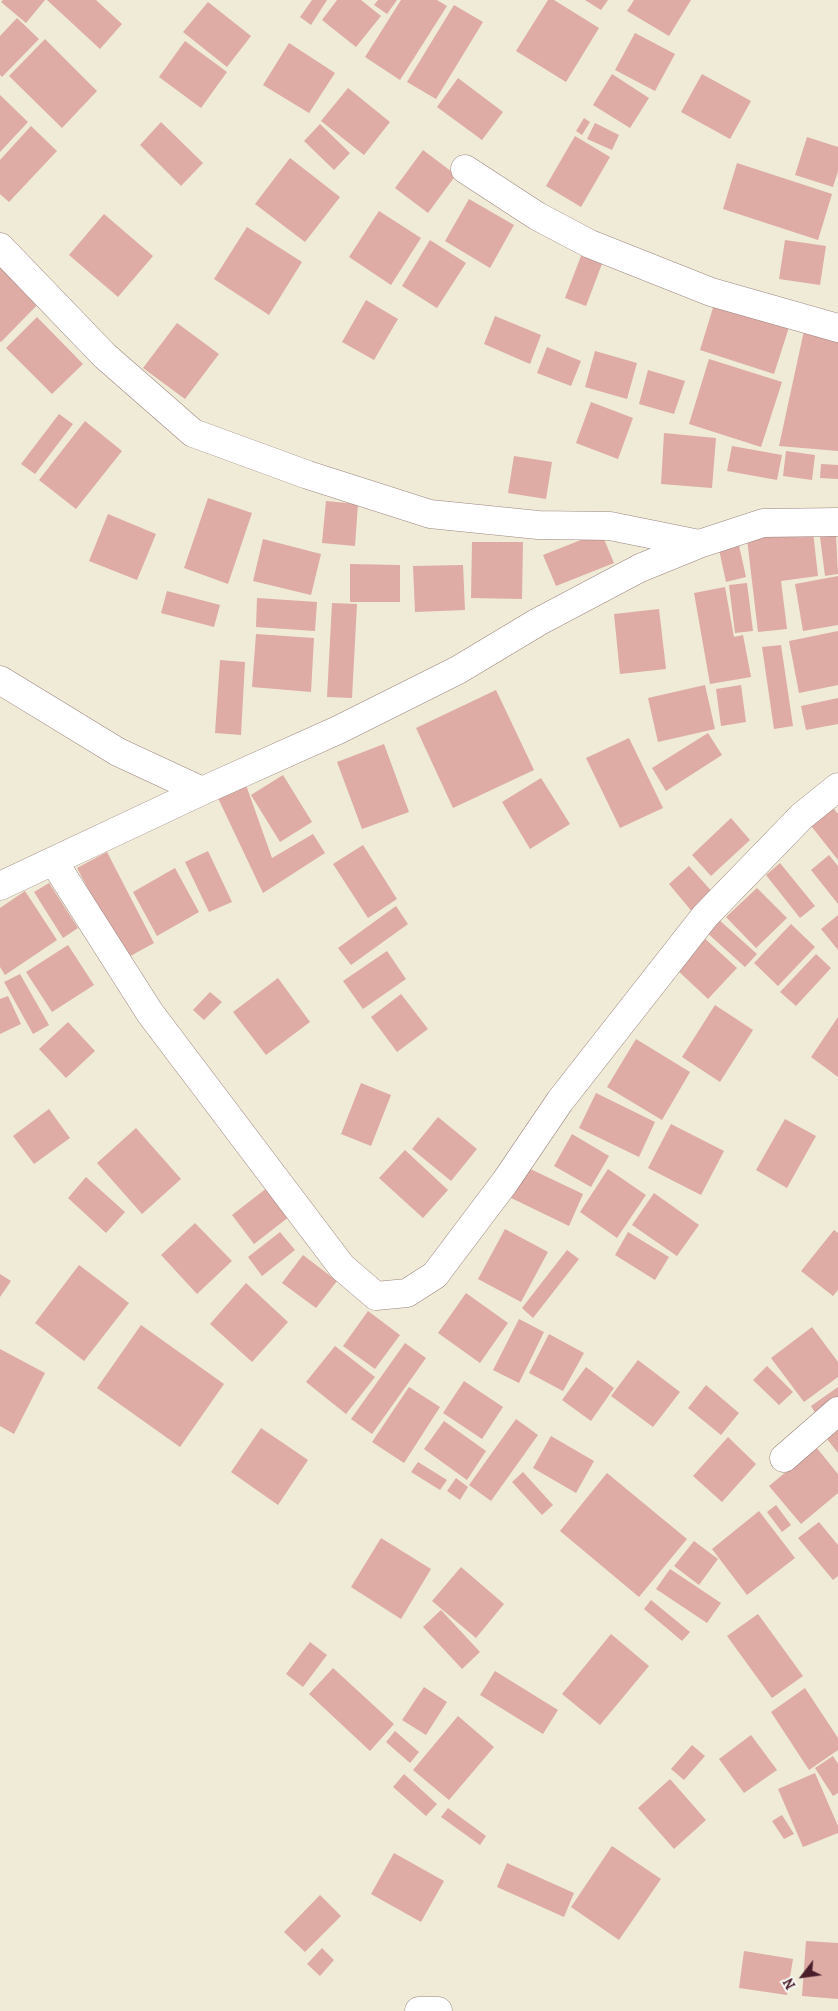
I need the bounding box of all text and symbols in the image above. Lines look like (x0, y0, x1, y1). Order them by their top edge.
north arrow (778, 1951, 828, 2001)
text: N (779, 1975, 800, 1993)

